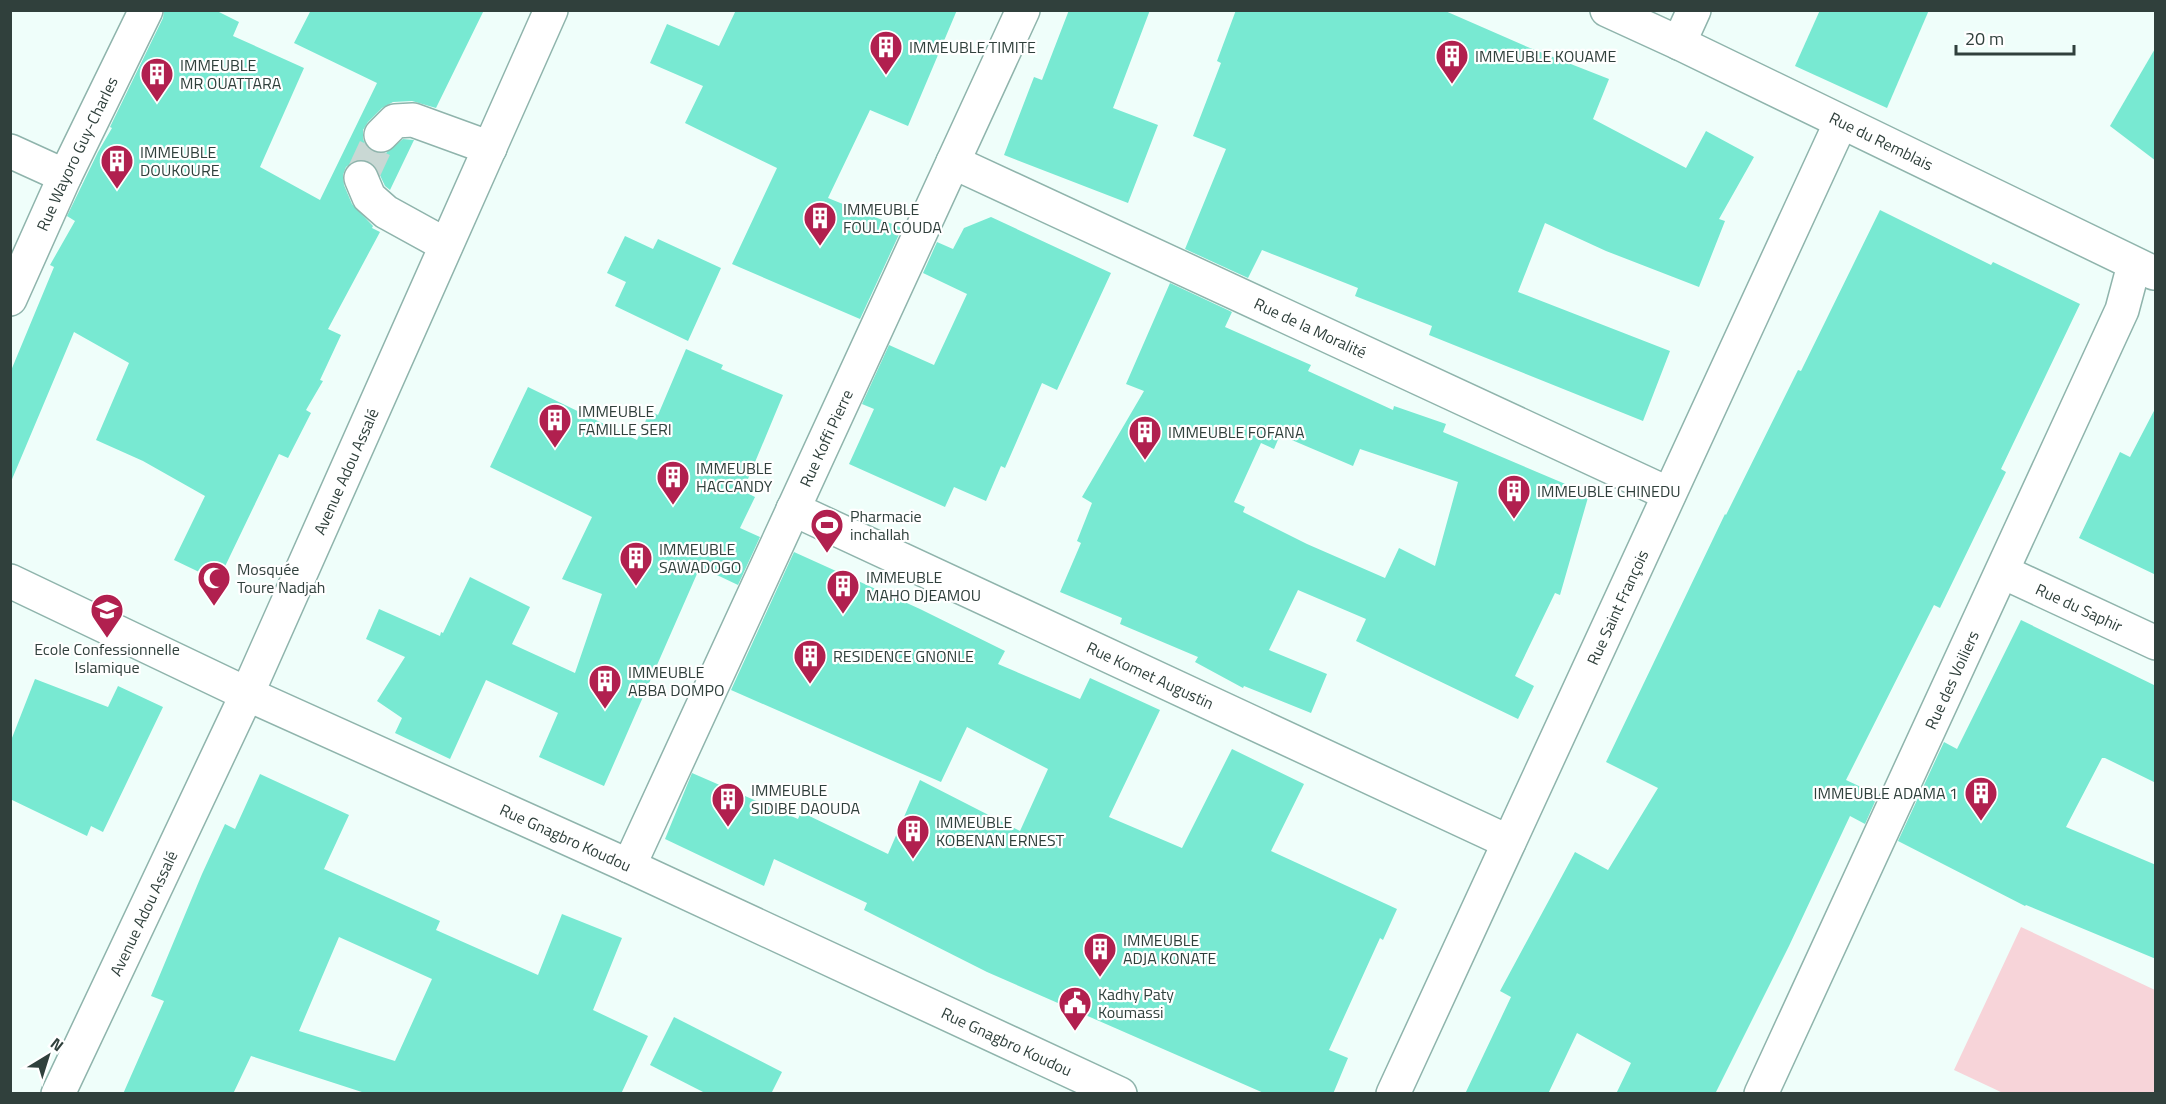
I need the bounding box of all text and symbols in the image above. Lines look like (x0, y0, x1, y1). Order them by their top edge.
scale bar (1956, 18, 2074, 56)
text: 20 m (1965, 25, 2004, 52)
building icon: IMMEUBLE TIMITE (868, 29, 904, 76)
place label: IMMEUBLE TIMITE (909, 35, 1036, 59)
building icon: IMMEUBLE KOUAME (1434, 38, 1470, 85)
place label: IMMEUBLE KOUAME (1475, 44, 1616, 68)
place label: IMMEUBLE MR OUATTARA (180, 53, 282, 95)
building icon: IMMEUBLE MR OUATTARA (139, 56, 175, 103)
street label: Rue Wayoro Guy-Charles (30, 72, 124, 235)
street label: Rue du Remblais (1825, 106, 1937, 176)
place label: IMMEUBLE DOUKOURE (140, 140, 220, 182)
building icon: IMMEUBLE DOUKOURE (99, 143, 135, 190)
place label: IMMEUBLE FOULA COUDA (843, 197, 942, 239)
building icon: IMMEUBLE FOULA COUDA (802, 200, 838, 247)
street label: Rue de la Moralité (1250, 291, 1371, 364)
street label: Rue Koffi Pierre (793, 385, 859, 491)
place label: IMMEUBLE FAMILLE SERI (578, 399, 672, 441)
building icon: IMMEUBLE FAMILLE SERI (537, 402, 573, 449)
street label: Avenue Adou Assalé (307, 404, 385, 539)
building icon: IMMEUBLE FOFANA (1127, 414, 1163, 461)
place label: IMMEUBLE FOFANA (1168, 420, 1305, 444)
place label: IMMEUBLE HACCANDY (696, 456, 773, 498)
building icon: IMMEUBLE HACCANDY (655, 459, 691, 506)
building icon: IMMEUBLE CHINEDU (1496, 473, 1532, 520)
place label: IMMEUBLE CHINEDU (1537, 479, 1681, 503)
place label: Pharmacie inchallah (850, 504, 922, 546)
sports icon: Pharmacie inchallah (809, 507, 845, 554)
place label: IMMEUBLE SAWADOGO (659, 537, 741, 579)
building icon: IMMEUBLE SAWADOGO (618, 540, 654, 587)
street label: Rue Saint François (1580, 546, 1654, 669)
place label: Mosquée Toure Nadjah (237, 557, 325, 599)
mosque icon: Mosquée Toure Nadjah (196, 560, 232, 607)
place label: IMMEUBLE MAHO DJEAMOU (866, 565, 981, 607)
building icon: IMMEUBLE MAHO DJEAMOU (825, 568, 861, 615)
street label: Rue du Saphir (2032, 577, 2127, 638)
school or university icon: Ecole Confessionnelle Islamique (89, 592, 125, 639)
street label: Rue des Voiliers (1919, 626, 1985, 733)
street label: Rue Komet Augustin (1083, 635, 1218, 715)
place label: Ecole Confessionnelle Islamique (34, 637, 180, 679)
building icon: RESIDENCE GNONLE (792, 638, 828, 685)
place label: RESIDENCE GNONLE (833, 644, 974, 668)
place label: IMMEUBLE ABBA DOMPO (628, 660, 725, 702)
building icon: IMMEUBLE ABBA DOMPO (587, 663, 623, 710)
building icon: IMMEUBLE ADAMA 1 (1963, 775, 1999, 822)
place label: IMMEUBLE SIDIBE DAOUDA (751, 778, 860, 820)
building icon: IMMEUBLE SIDIBE DAOUDA (710, 781, 746, 828)
place label: IMMEUBLE ADAMA 1 (1814, 781, 1958, 805)
street label: Rue Gnagbro Koudou (496, 797, 635, 877)
place label: IMMEUBLE KOBENAN ERNEST (936, 810, 1065, 852)
building icon: IMMEUBLE KOBENAN ERNEST (895, 813, 931, 860)
street label: Avenue Adou Assalé (103, 846, 183, 980)
place label: IMMEUBLE ADJA KONATE (1123, 928, 1217, 970)
building icon: IMMEUBLE ADJA KONATE (1082, 931, 1118, 978)
place label: Kadhy Paty Koumassi (1098, 982, 1174, 1024)
public building icon: Kadhy Paty Koumassi (1057, 985, 1093, 1032)
street label: Rue Gnagbro Koudou (937, 1001, 1076, 1082)
north arrow (18, 1026, 78, 1086)
text: N (45, 1031, 69, 1057)

